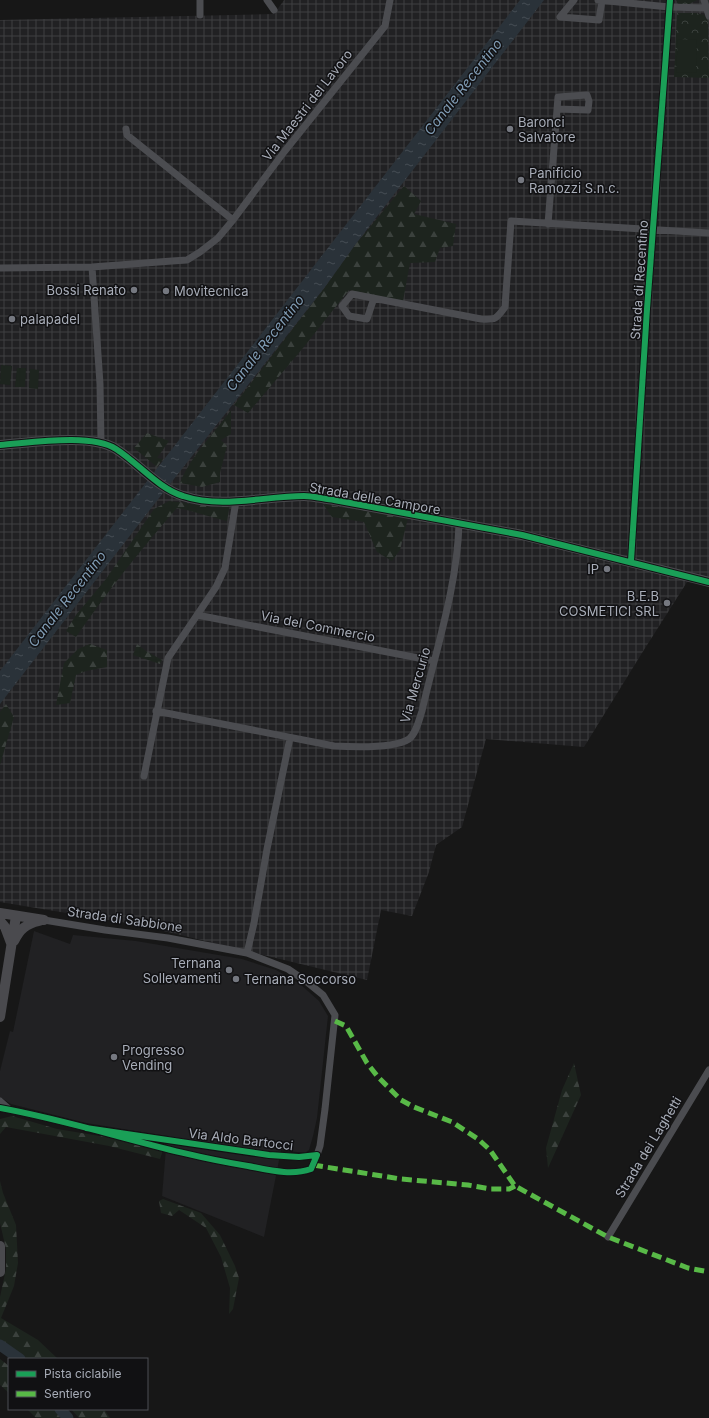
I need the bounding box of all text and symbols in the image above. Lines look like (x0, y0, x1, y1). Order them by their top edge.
water label: Canale Recentino (420, 35, 505, 138)
street label: Via Maestri del Lavoro (259, 46, 356, 164)
place label: Baronci Salvatore (518, 114, 576, 145)
marker: Baronci Salvatore (505, 124, 515, 134)
place label: Panificio Ramozzi S.n.c. (529, 165, 619, 196)
marker: Panificio Ramozzi S.n.c. (516, 175, 526, 185)
street label: Strada di Recentino (627, 219, 651, 340)
place label: Bossi Renato (47, 282, 126, 298)
place label: Movitecnica (174, 283, 249, 299)
marker: Bossi Renato (129, 285, 139, 295)
marker: Movitecnica (161, 286, 171, 296)
water label: Canale Recentino (222, 291, 307, 394)
place label: palapadel (20, 311, 80, 327)
marker: palapadel (7, 314, 17, 324)
street label: Strada delle Campore (308, 479, 442, 517)
water label: Canale Recentino (24, 547, 109, 650)
place label: IP (587, 561, 599, 577)
marker: IP (602, 564, 612, 574)
place label: B.E.B COSMETICI SRL (559, 588, 659, 619)
marker: B.E.B COSMETICI SRL (662, 598, 672, 608)
street label: Via del Commercio (259, 607, 377, 645)
street label: Via Mercurio (397, 645, 434, 725)
street label: Strada di Sabbione (66, 903, 184, 935)
place label: Ternana Sollevamenti (143, 955, 221, 986)
marker: Ternana Sollevamenti (224, 965, 234, 975)
place label: Ternana Soccorso (244, 971, 356, 987)
marker: Ternana Soccorso (231, 974, 241, 984)
place label: Progresso Vending (122, 1042, 185, 1073)
marker: Progresso Vending (109, 1052, 119, 1062)
street label: Strada dei Laghetti (611, 1093, 685, 1201)
street label: Via Aldo Bartocci (188, 1125, 294, 1153)
legend (8, 1358, 148, 1410)
text: Pista ciclabile (44, 1366, 121, 1381)
text: Sentiero (44, 1386, 91, 1401)

